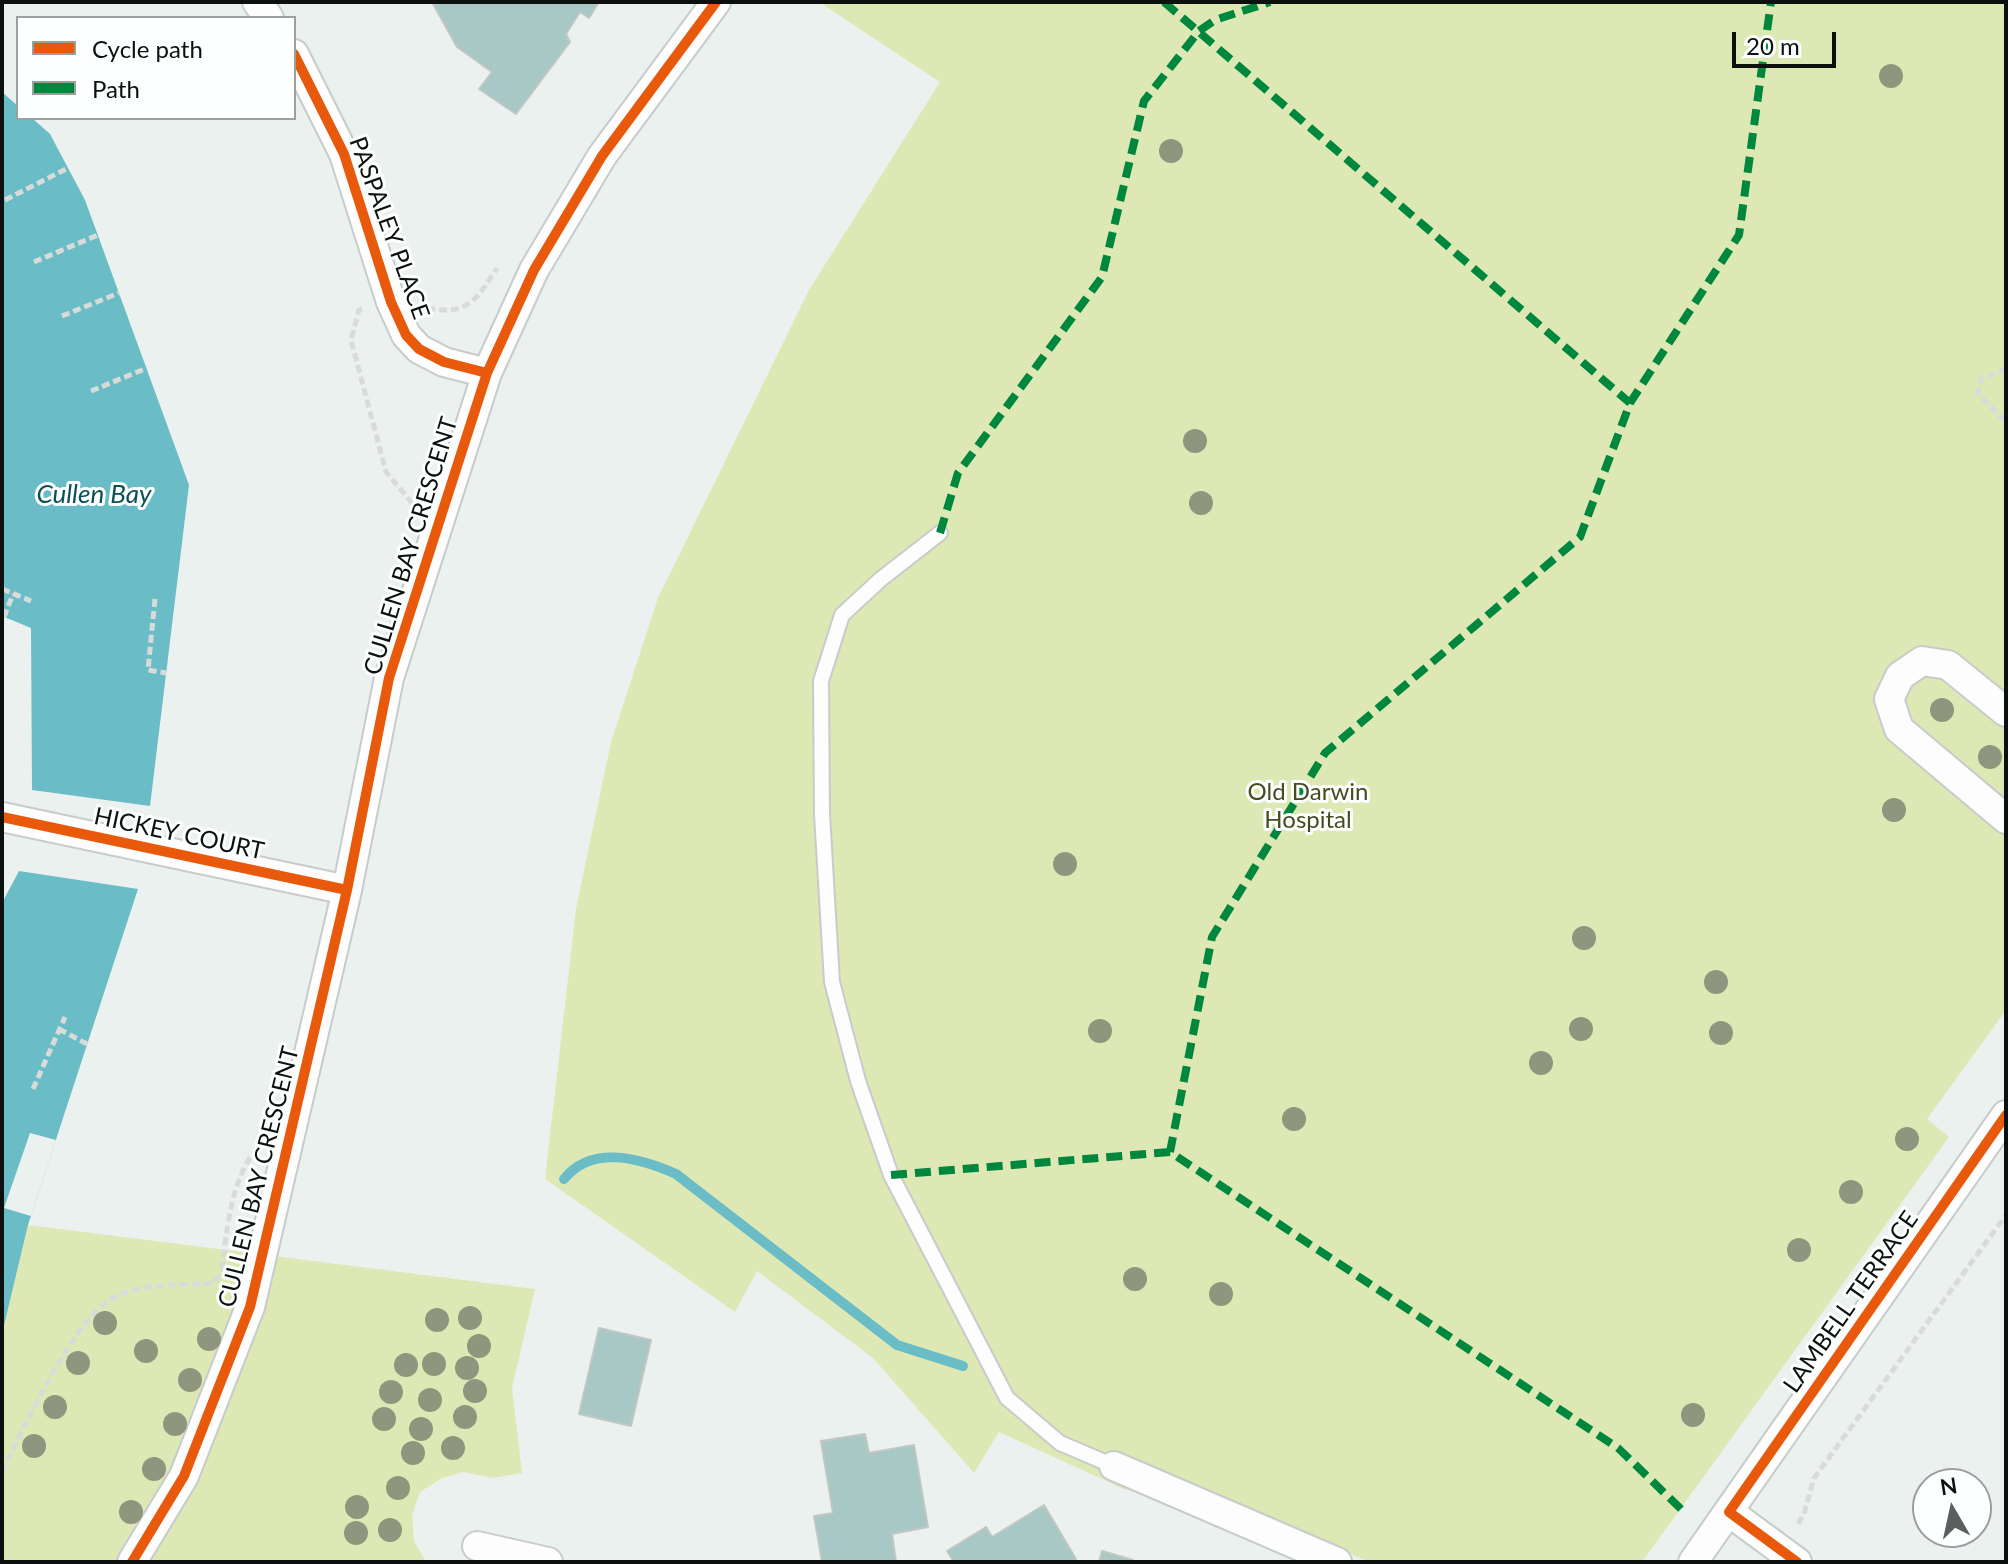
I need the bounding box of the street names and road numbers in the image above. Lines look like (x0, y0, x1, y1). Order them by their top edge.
street label: PASPALEY PLACE (343, 133, 435, 323)
street label: CULLEN BAY CRESCENT (358, 414, 464, 678)
street label: HICKEY COURT (91, 802, 267, 866)
street label: CULLEN BAY CRESCENT (213, 1044, 305, 1310)
street label: LAMBELL TERRACE (1778, 1206, 1924, 1398)

